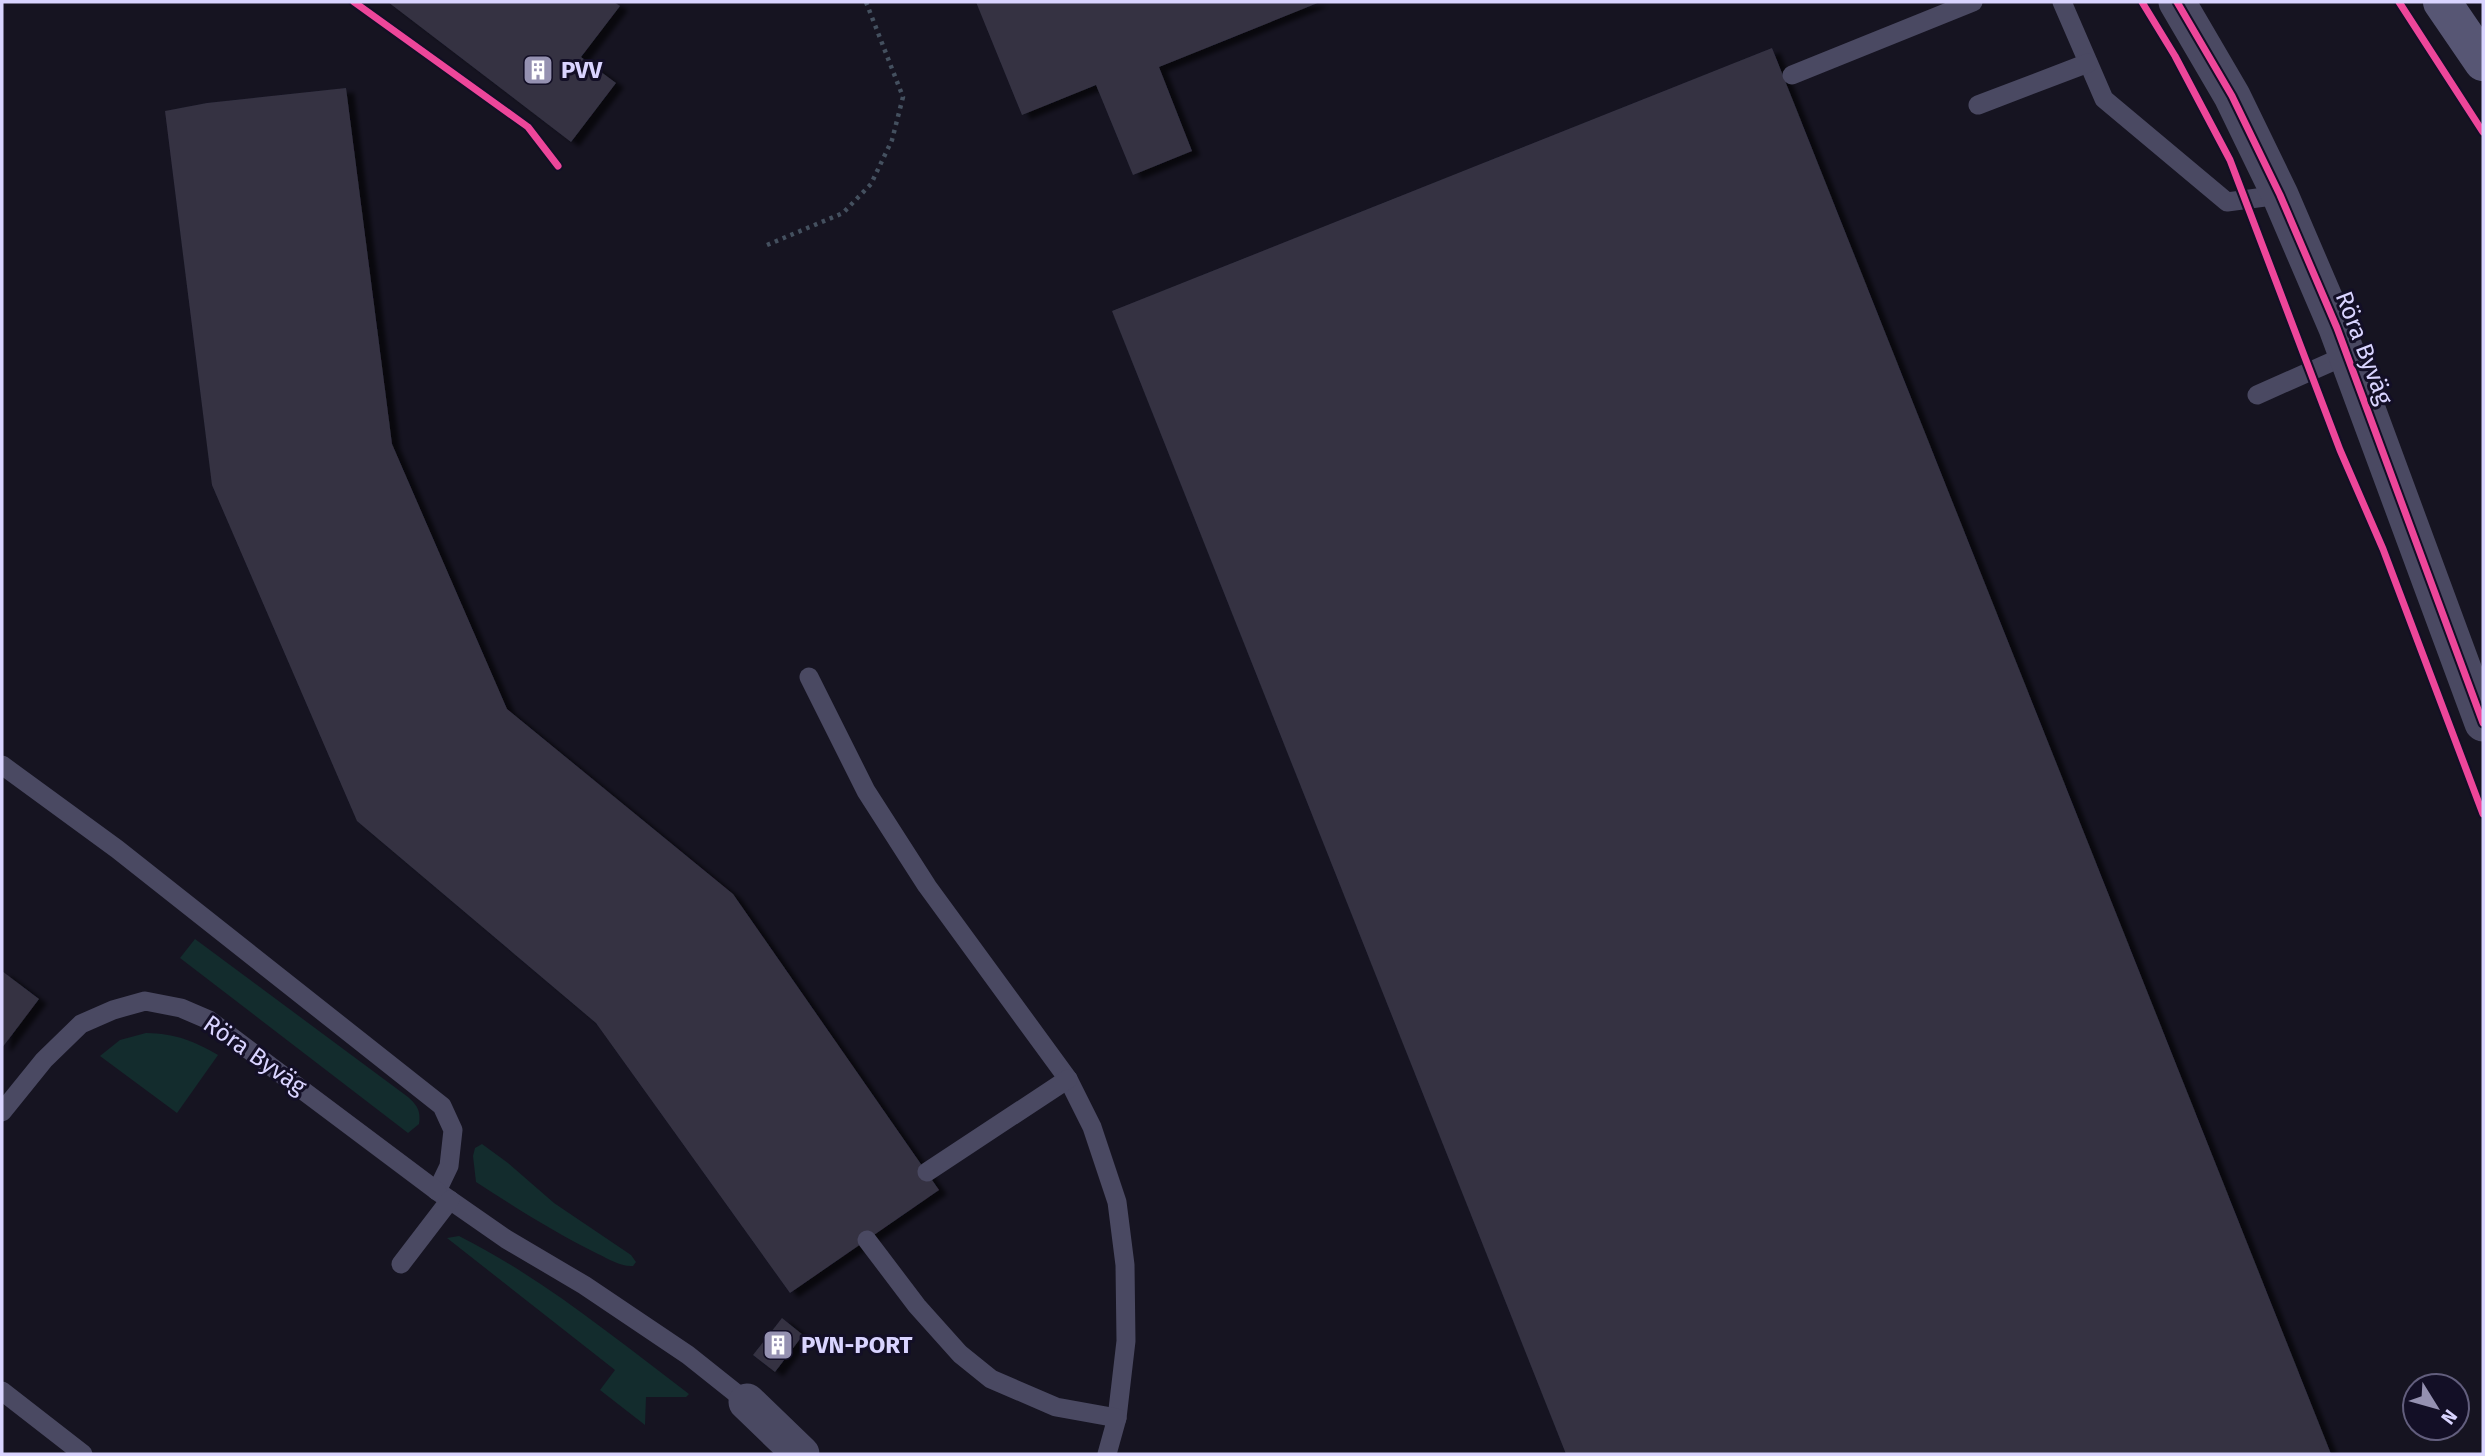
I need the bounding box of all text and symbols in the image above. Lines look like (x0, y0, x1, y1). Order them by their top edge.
building icon: PVV (521, 53, 555, 87)
place label: PVV (561, 56, 604, 84)
street label: Röra Byväg (2330, 287, 2399, 409)
street label: Röra Byväg (198, 1009, 312, 1101)
building icon: PVN-PORT (761, 1328, 795, 1362)
place label: PVN-PORT (801, 1331, 913, 1359)
north arrow (2401, 1372, 2471, 1442)
text: N (2436, 1405, 2462, 1429)

